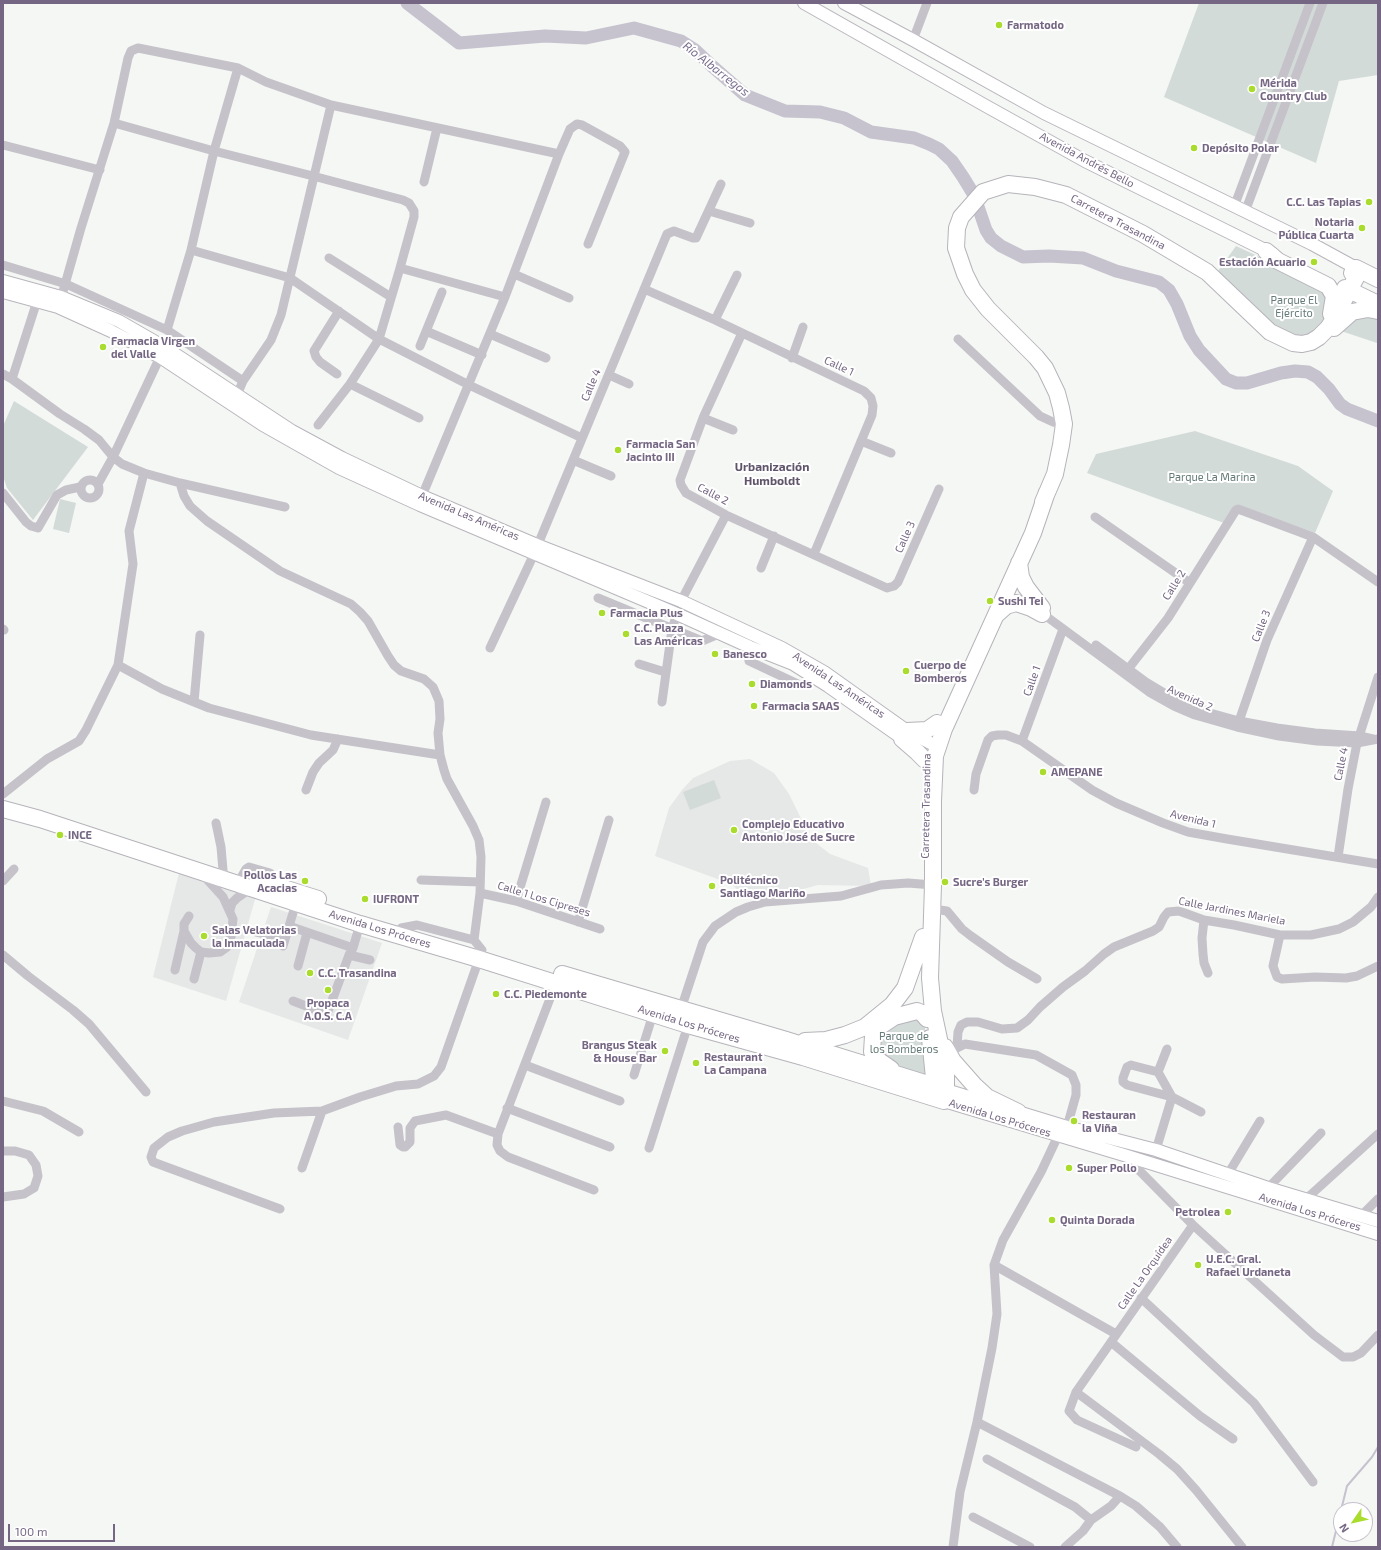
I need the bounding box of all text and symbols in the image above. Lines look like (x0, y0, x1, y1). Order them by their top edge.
place label: Farmatodo (1007, 18, 1064, 32)
marker: Farmatodo (994, 20, 1004, 30)
water label: Río Albarregas (680, 39, 752, 99)
place label: Mérida Country Club (1260, 76, 1327, 102)
marker: Mérida Country Club (1247, 84, 1257, 94)
street label: Avenida Andrés Bello (1037, 129, 1137, 191)
place label: Depósito Polar (1202, 141, 1279, 155)
marker: Depósito Polar (1189, 143, 1199, 153)
street label: Carretera Trasandina (1068, 191, 1168, 253)
place label: C.C. Las Tapias (1286, 195, 1361, 209)
marker: C.C. Las Tapias (1364, 197, 1374, 207)
place label: Notaria Pública Cuarta (1279, 215, 1354, 241)
marker: Notaria Pública Cuarta (1357, 223, 1367, 233)
place label: Estación Acuario (1219, 255, 1306, 269)
marker: Estación Acuario (1309, 257, 1319, 267)
park label: Parque El Ejército (1270, 293, 1318, 319)
place label: Farmacia Virgen del Valle (111, 334, 195, 360)
marker: Farmacia Virgen del Valle (98, 342, 108, 352)
street label: Calle 1 (822, 353, 856, 379)
street label: Calle 4 (578, 367, 604, 403)
place label: Farmacia San Jacinto III (626, 437, 695, 463)
marker: Farmacia San Jacinto III (613, 445, 623, 455)
district label: Urbanización Humboldt (735, 460, 809, 488)
park label: Parque La Marina (1168, 470, 1256, 484)
street label: Calle 2 (695, 480, 731, 508)
street label: Avenida Las Américas (416, 489, 522, 543)
street label: Calle 3 (892, 519, 918, 555)
street label: Calle 2 (1160, 567, 1188, 603)
place label: Sushi Tei (998, 594, 1044, 608)
marker: Sushi Tei (985, 596, 995, 606)
place label: Farmacia Plus (610, 606, 683, 620)
marker: Farmacia Plus (597, 608, 607, 618)
street label: Calle 3 (1249, 608, 1273, 644)
place label: C.C. Plaza Las Américas (634, 621, 703, 647)
marker: C.C. Plaza Las Américas (621, 629, 631, 639)
place label: Banesco (723, 647, 767, 661)
marker: Banesco (710, 649, 720, 659)
street label: Avenida Las Américas (790, 649, 888, 721)
place label: Cuerpo de Bomberos (914, 658, 967, 684)
street label: Calle 1 (1020, 664, 1044, 698)
marker: Cuerpo de Bomberos (901, 666, 911, 676)
place label: Diamonds (760, 677, 812, 691)
marker: Diamonds (747, 679, 757, 689)
street label: Avenida 2 (1165, 682, 1215, 714)
place label: Farmacia SAAS (762, 699, 839, 713)
marker: Farmacia SAAS (749, 701, 759, 711)
street label: Calle 4 (1331, 746, 1351, 782)
street label: Carretera Trasandina (918, 753, 934, 859)
place label: AMEPANE (1051, 765, 1103, 779)
marker: AMEPANE (1038, 767, 1048, 777)
street label: Avenida 1 (1169, 807, 1217, 831)
place label: Complejo Educativo Antonio José de Sucre (742, 817, 855, 843)
marker: Complejo Educativo Antonio José de Sucre (729, 825, 739, 835)
place label: INCE (68, 828, 92, 842)
marker: INCE (55, 830, 65, 840)
place label: Pollos Las Acacias (244, 868, 297, 894)
place label: Politécnico Santiago Mariño (720, 873, 806, 899)
place label: Sucre's Burger (953, 875, 1028, 889)
marker: Pollos Las Acacias (300, 876, 310, 886)
marker: Sucre's Burger (940, 877, 950, 887)
street label: Calle 1 Los Cipreses (496, 879, 592, 919)
marker: Politécnico Santiago Mariño (707, 881, 717, 891)
place label: IUFRONT (373, 892, 419, 906)
marker: IUFRONT (360, 894, 370, 904)
street label: Calle Jardines Mariela (1177, 894, 1287, 928)
street label: Avenida Los Próceres (327, 907, 433, 951)
place label: Salas Velatorias la Inmaculada (212, 923, 296, 949)
marker: Salas Velatorias la Inmaculada (199, 931, 209, 941)
place label: C.C. Trasandina (318, 966, 397, 980)
marker: C.C. Trasandina (305, 968, 315, 978)
marker: Propaca A.O.S. C.A (323, 985, 333, 995)
place label: C.C. Piedemonte (504, 987, 587, 1001)
marker: C.C. Piedemonte (491, 989, 501, 999)
place label: Propaca A.O.S. C.A (304, 996, 352, 1022)
street label: Avenida Los Próceres (636, 1002, 742, 1046)
park label: Parque de los Bomberos (870, 1029, 938, 1055)
place label: Brangus Steak & House Bar (582, 1038, 657, 1064)
marker: Brangus Steak & House Bar (660, 1046, 670, 1056)
place label: Restaurant La Campana (704, 1050, 767, 1076)
marker: Restaurant La Campana (691, 1058, 701, 1068)
street label: Avenida Los Próceres (947, 1096, 1053, 1140)
place label: Restauran la Viña (1082, 1108, 1136, 1134)
marker: Restauran la Viña (1069, 1116, 1079, 1126)
place label: Super Pollo (1077, 1161, 1137, 1175)
marker: Super Pollo (1064, 1163, 1074, 1173)
street label: Avenida Los Próceres (1257, 1190, 1363, 1234)
place label: Petrolea (1175, 1205, 1220, 1219)
marker: Petrolea (1223, 1207, 1233, 1217)
place label: Quinta Dorada (1060, 1213, 1135, 1227)
marker: Quinta Dorada (1047, 1215, 1057, 1225)
street label: Calle La Orquídea (1115, 1234, 1175, 1312)
place label: U.E.C. Gral. Rafael Urdaneta (1206, 1252, 1291, 1278)
marker: U.E.C. Gral. Rafael Urdaneta (1193, 1260, 1203, 1270)
north arrow (1333, 1502, 1373, 1542)
scale bar (10, 1516, 117, 1542)
text: N (1336, 1522, 1351, 1535)
text: 100 m (15, 1524, 47, 1538)

